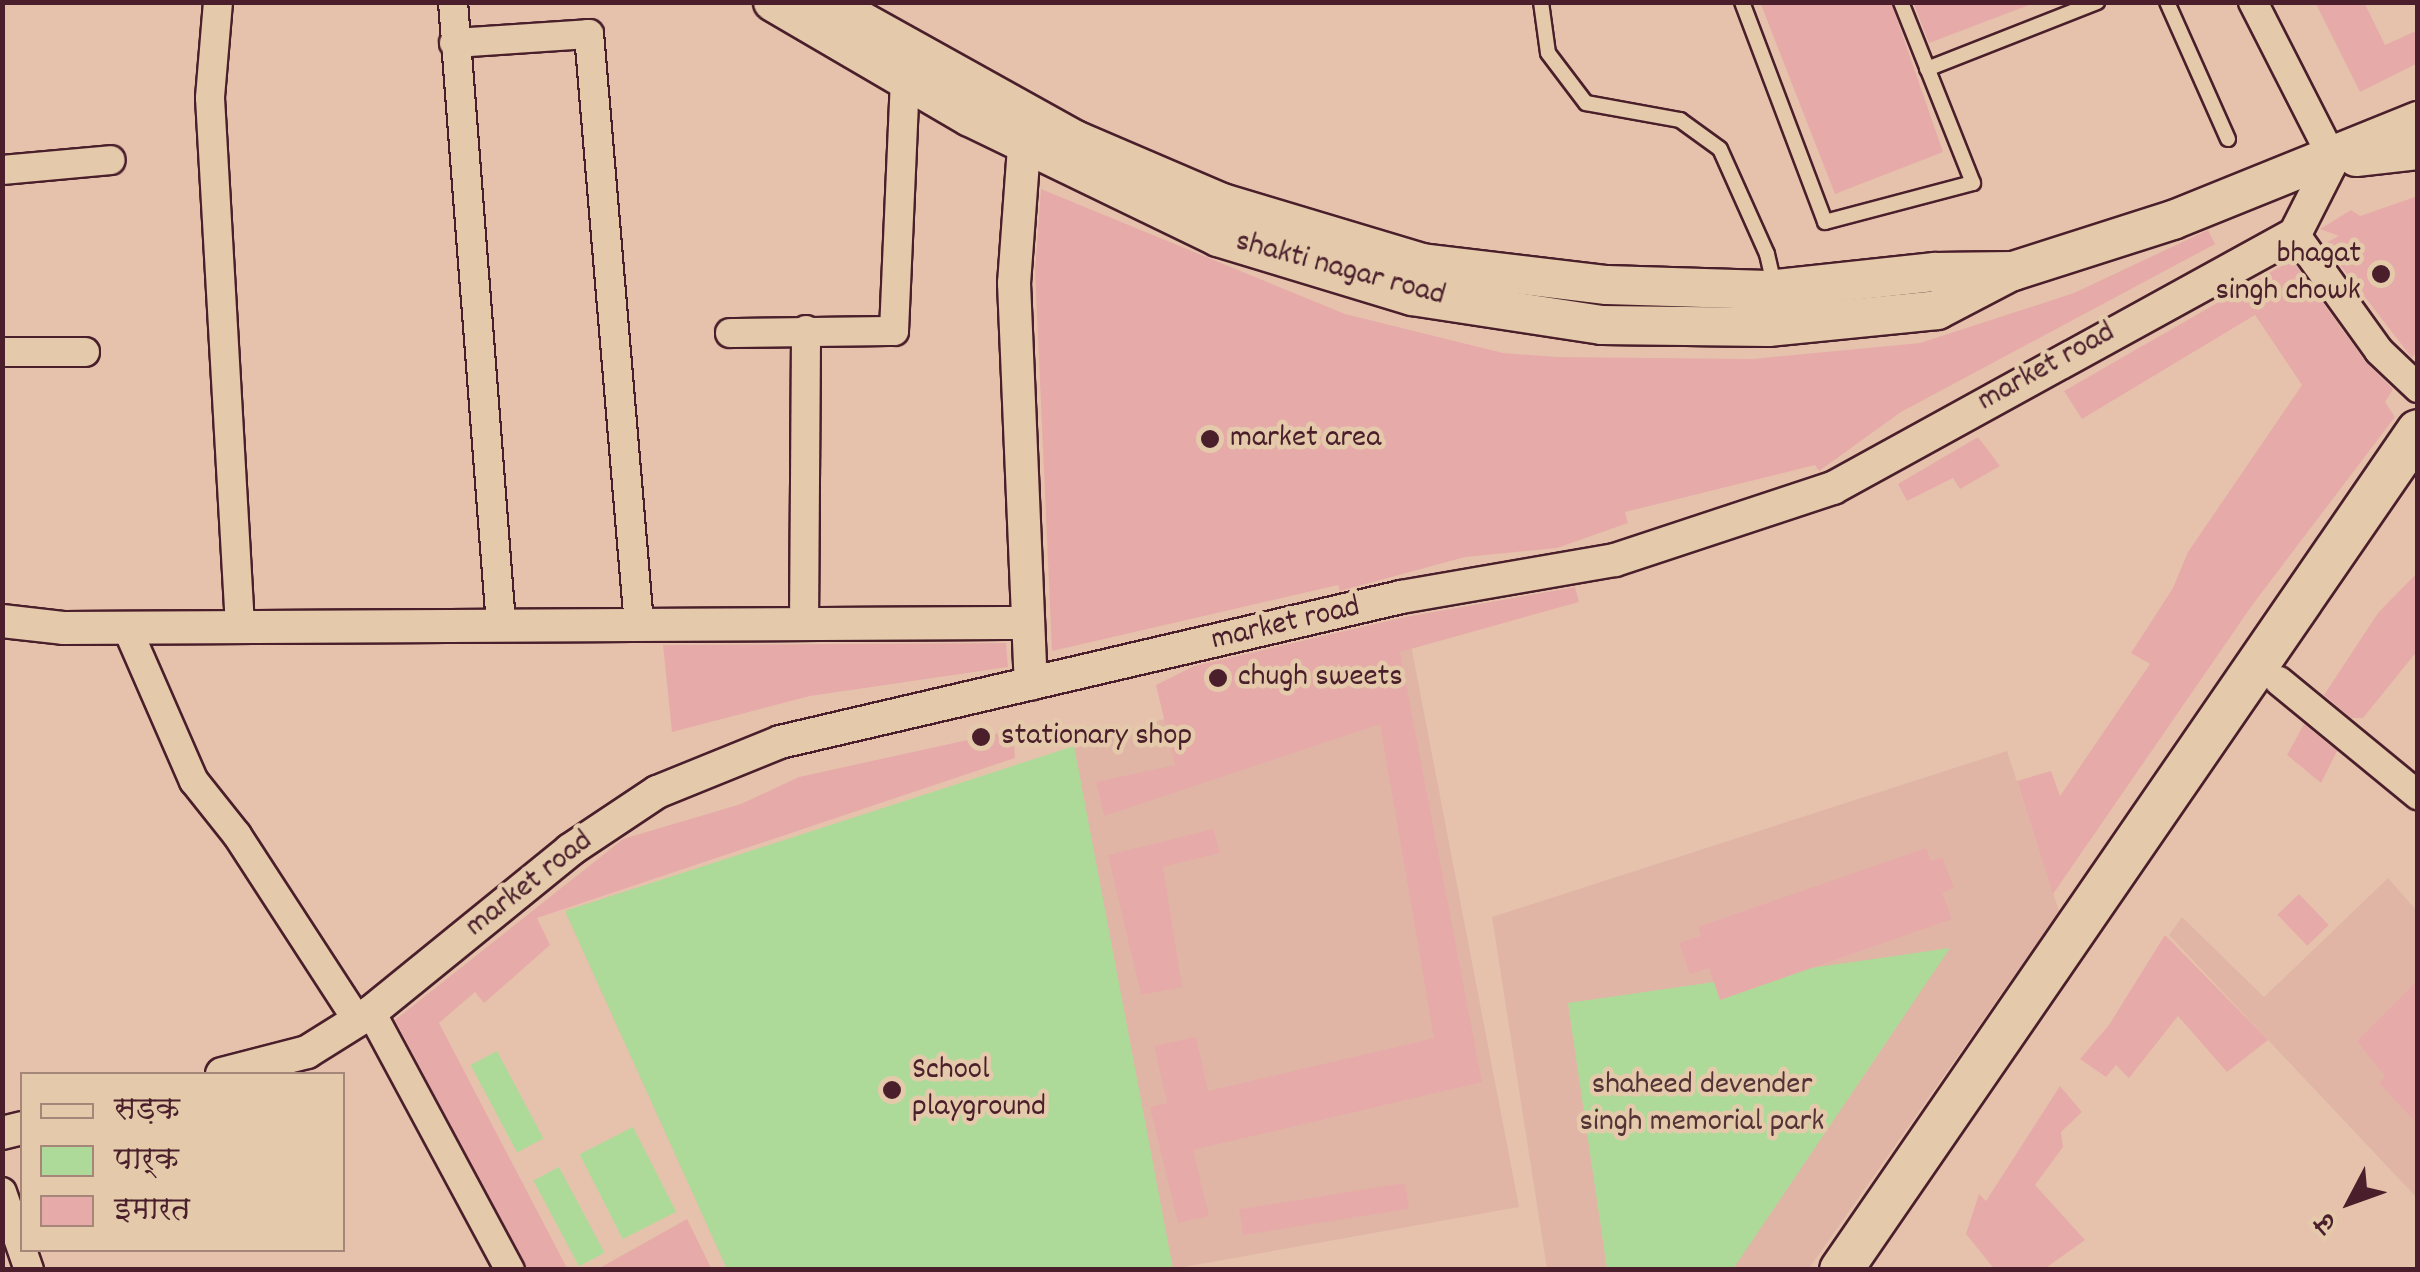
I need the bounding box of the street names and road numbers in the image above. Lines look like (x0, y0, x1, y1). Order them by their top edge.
street label: shakti nagar road (1231, 224, 1449, 316)
street label: market road (1972, 315, 2122, 421)
street label: market road (1208, 589, 1364, 661)
street label: market road (459, 823, 601, 947)

